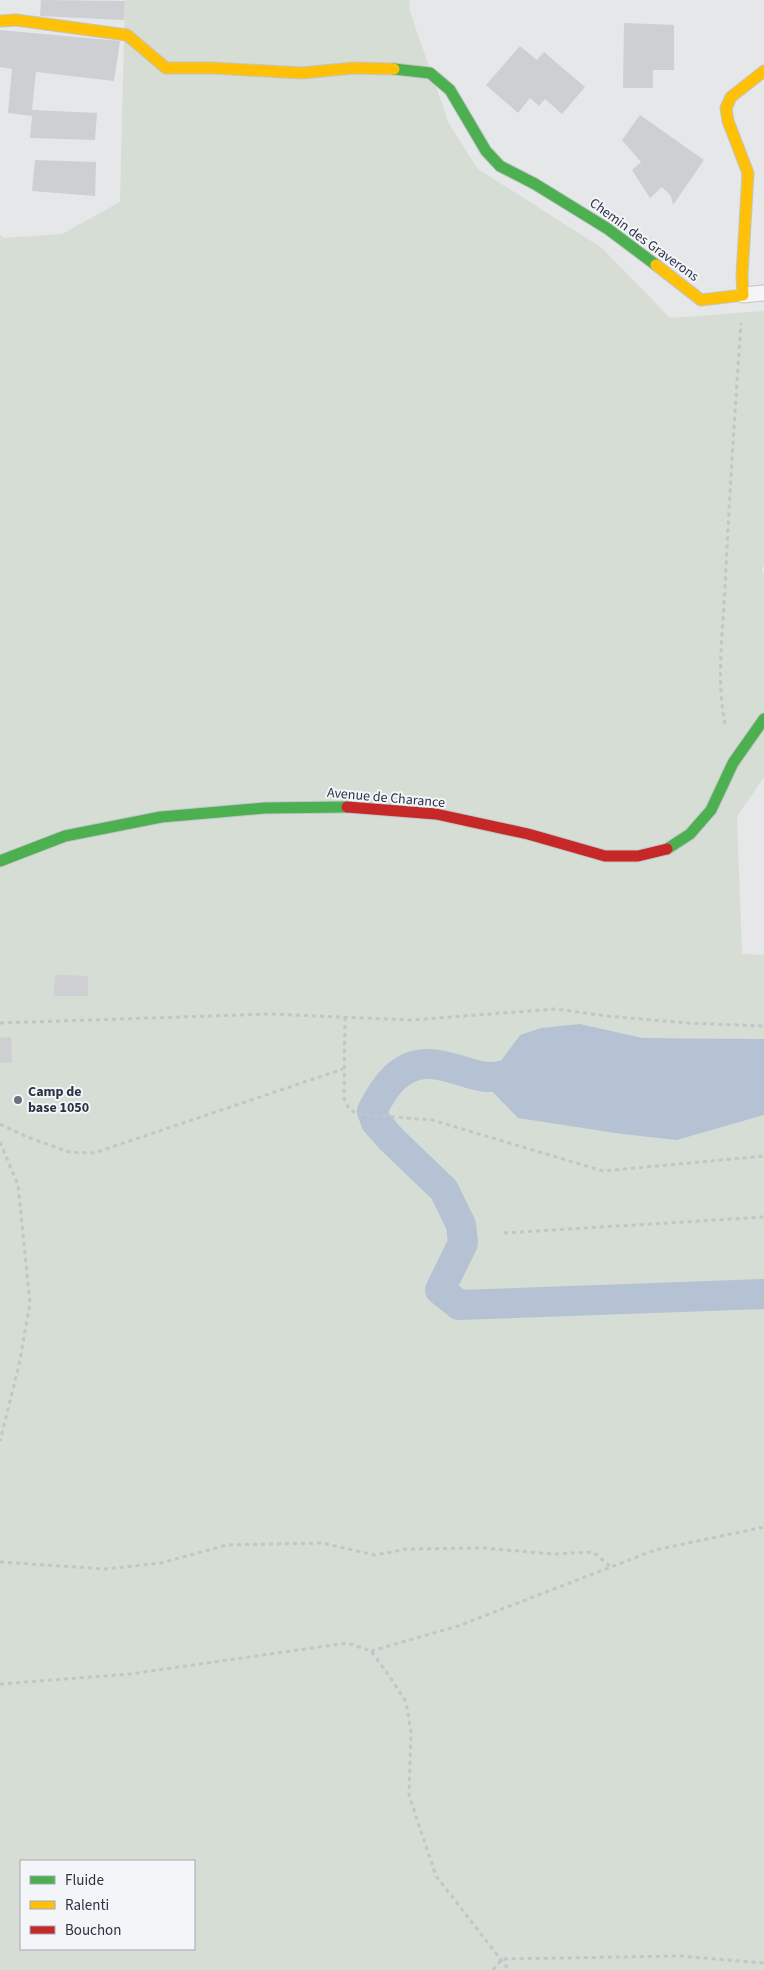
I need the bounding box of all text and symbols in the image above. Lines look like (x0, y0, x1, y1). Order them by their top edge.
street label: Chemin des Graverons (585, 193, 703, 287)
street label: Avenue de Charance (326, 783, 446, 813)
place label: Camp de base 1050 (28, 1082, 89, 1118)
marker: Camp de base 1050 (12, 1094, 24, 1106)
legend (20, 1860, 195, 1950)
text: Fluide (65, 1870, 104, 1891)
text: Ralenti (65, 1895, 109, 1916)
text: Bouchon (65, 1920, 121, 1941)

